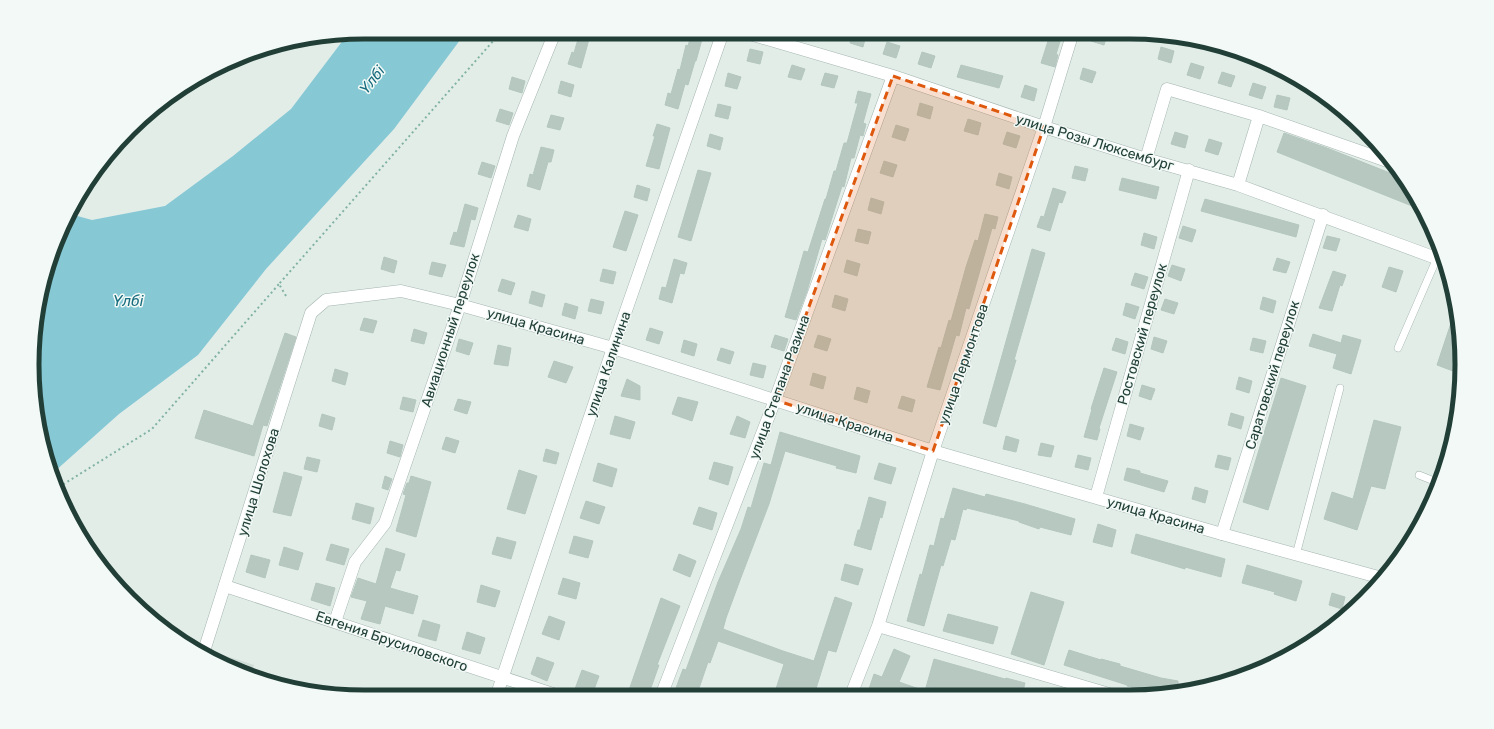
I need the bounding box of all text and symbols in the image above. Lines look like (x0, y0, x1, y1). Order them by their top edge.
water label: Үлбі (355, 62, 389, 98)
street label: улица Розы Люксембург (1014, 110, 1176, 175)
street label: Авиационный переулок (418, 251, 484, 409)
street label: Ростовский переулок (1114, 261, 1171, 407)
water label: Үлбі (113, 292, 144, 310)
street label: Саратовский переулок (1242, 298, 1303, 452)
street label: улица Лермонтова (935, 302, 992, 427)
street label: улица Красина (485, 304, 587, 349)
street label: улица Калинина (582, 309, 634, 419)
street label: улица Степана Разина (745, 313, 814, 462)
street label: улица Красина (794, 399, 896, 446)
street label: улица Шолохова (234, 426, 283, 538)
street label: улица Красина (1105, 493, 1207, 538)
street label: Евгения Брусиловского (314, 607, 470, 676)

